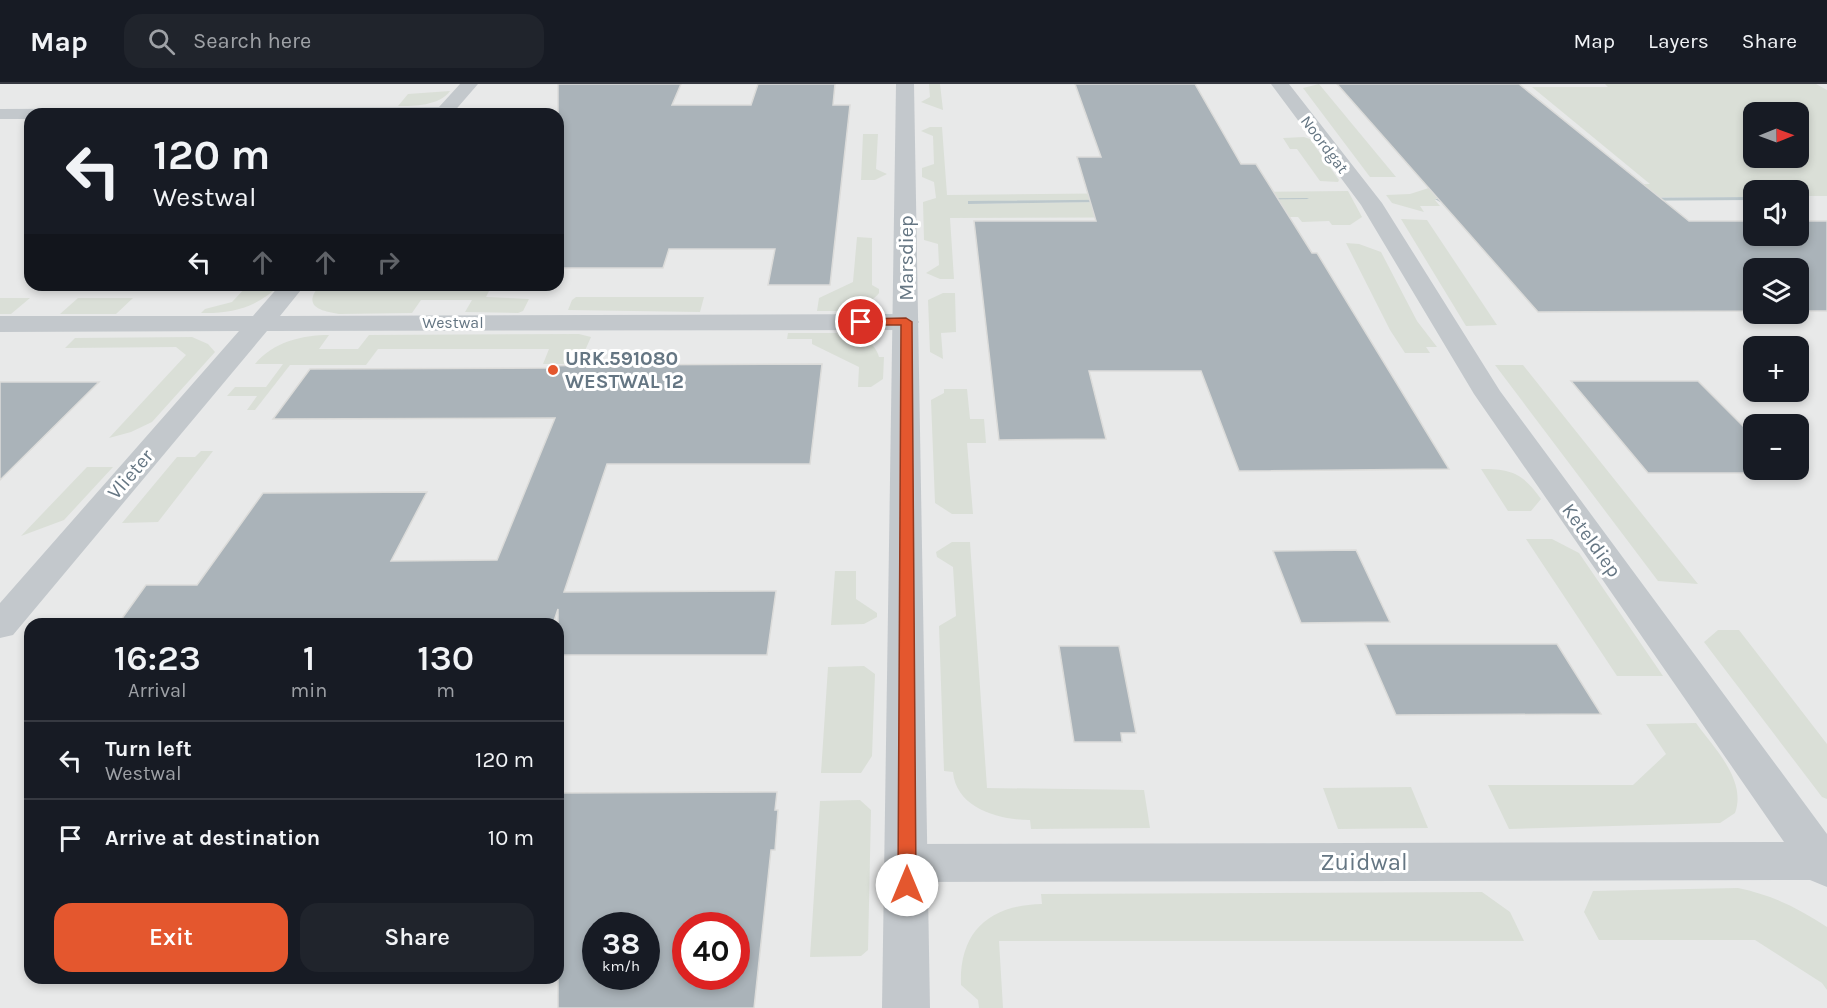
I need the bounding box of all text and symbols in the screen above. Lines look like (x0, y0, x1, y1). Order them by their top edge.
search box (124, 14, 544, 68)
text: Map (30, 25, 88, 58)
icon: search (145, 25, 178, 58)
text: Search here (193, 28, 311, 54)
text: Map (1573, 29, 1615, 53)
text: Layers (1648, 29, 1709, 53)
text: Share (1742, 29, 1797, 53)
north arrow (1743, 102, 1809, 168)
map controls (1743, 102, 1809, 480)
street label: Noordgat (1297, 112, 1353, 177)
text: 120 m (153, 130, 270, 180)
icon: left (54, 132, 132, 210)
button: sound (1743, 180, 1809, 246)
text: Westwal (153, 181, 256, 213)
street label: Marsdiep (895, 215, 918, 301)
icon: left (183, 246, 216, 279)
icon: ahead (246, 246, 279, 279)
icon: ahead (309, 246, 342, 279)
icon: right (372, 246, 405, 279)
button: layers (1743, 258, 1809, 324)
pin (835, 296, 886, 347)
icon: arrive (844, 305, 877, 338)
street label: Westwal (422, 313, 484, 332)
button: + (1743, 336, 1809, 402)
place label: URK.591080 WESTWAL 12 (565, 347, 684, 393)
marker: URK.591080 WESTWAL 12 (546, 363, 560, 377)
button: − (1743, 414, 1809, 480)
street label: Vlieter (103, 444, 159, 504)
street label: Keteldiep (1557, 499, 1626, 582)
text: 16:23 (114, 637, 201, 679)
text: 1 (303, 637, 315, 679)
text: 130 (417, 637, 474, 679)
text: Arrival (128, 679, 187, 702)
text: min (291, 679, 327, 702)
text: m (436, 679, 455, 702)
text: Turn left (105, 736, 192, 762)
icon: left (54, 744, 87, 777)
text: 120 m (475, 747, 534, 773)
text: Westwal (105, 762, 182, 785)
icon: arrive (54, 822, 87, 855)
text: Arrive at destination (105, 825, 320, 851)
text: 10 m (488, 825, 534, 851)
street label: Zuidwal (1320, 848, 1408, 876)
position arrow (875, 853, 939, 917)
button: Exit (54, 903, 288, 972)
button: Share (300, 903, 534, 972)
speed limit sign: 40 (672, 912, 750, 990)
text: 38 (602, 926, 640, 962)
text: km/h (602, 957, 640, 975)

